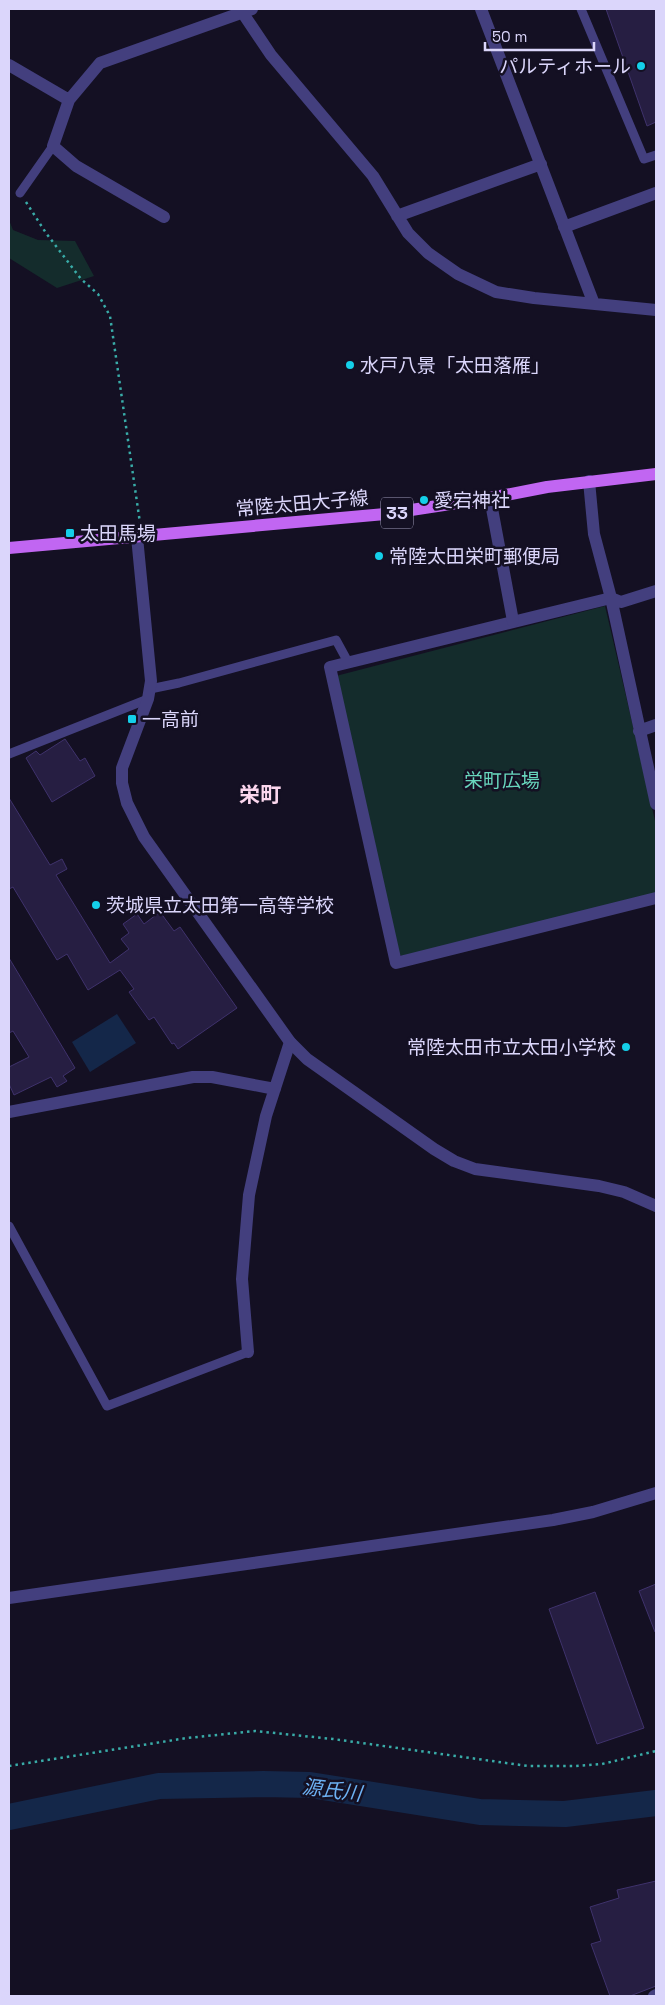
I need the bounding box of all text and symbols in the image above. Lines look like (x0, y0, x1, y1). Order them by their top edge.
scale bar (485, 20, 594, 52)
text: 50 m (492, 27, 527, 46)
place label: パルティホール (499, 54, 631, 79)
marker: パルティホール (635, 60, 647, 72)
place label: 水戸八景「太田落雁」 (360, 353, 550, 378)
marker: 水戸八景「太田落雁」 (344, 359, 356, 371)
street label: 常陸太田大子線 (235, 485, 369, 522)
place label: 愛宕神社 (434, 488, 510, 513)
marker: 愛宕神社 (418, 494, 430, 506)
road number: 33 (381, 498, 413, 528)
place label: 太田馬場 (80, 521, 156, 546)
marker: 太田馬場 (64, 527, 76, 539)
place label: 常陸太田栄町郵便局 (389, 544, 560, 569)
marker: 常陸太田栄町郵便局 (373, 550, 385, 562)
place label: 一高前 (142, 707, 199, 732)
marker: 一高前 (126, 713, 138, 725)
park label: 栄町広場 (464, 768, 540, 793)
district label: 栄町 (239, 781, 281, 808)
place label: 茨城県立太田第一高等学校 (106, 893, 334, 918)
marker: 茨城県立太田第一高等学校 (90, 899, 102, 911)
place label: 常陸太田市立太田小学校 (407, 1035, 616, 1060)
marker: 常陸太田市立太田小学校 (620, 1041, 632, 1053)
water label: 源氏川 (301, 1773, 365, 1807)

